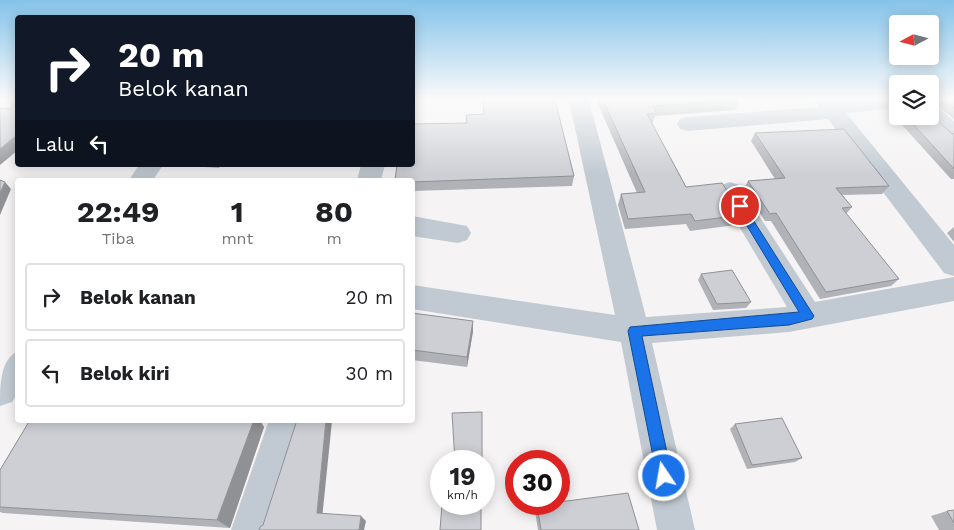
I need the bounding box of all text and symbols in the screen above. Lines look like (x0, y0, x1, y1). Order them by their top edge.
north arrow (889, 15, 939, 65)
map controls (889, 15, 939, 125)
text: 20 m (118, 34, 204, 76)
icon: right (35, 35, 100, 100)
button: layers (889, 75, 939, 125)
text: Belok kanan (118, 76, 249, 101)
icon: left (85, 130, 113, 158)
text: Lalu (35, 133, 75, 156)
pin (719, 185, 761, 227)
icon: arrive (726, 192, 754, 220)
text: 22:49 (77, 194, 160, 229)
text: 1 (231, 194, 244, 229)
text: 80 (315, 194, 353, 229)
text: Tiba (102, 229, 135, 248)
text: mnt (221, 229, 253, 248)
text: m (326, 229, 342, 248)
icon: right (37, 283, 65, 311)
text: Belok kanan (80, 286, 196, 309)
text: 20 m (346, 286, 393, 309)
icon: left (37, 359, 65, 387)
text: Belok kiri (80, 362, 170, 385)
text: 30 m (346, 362, 393, 385)
position arrow (637, 449, 689, 501)
speed limit sign: 30 (505, 450, 570, 515)
text: 19 (449, 462, 476, 491)
text: km/h (447, 488, 478, 502)

